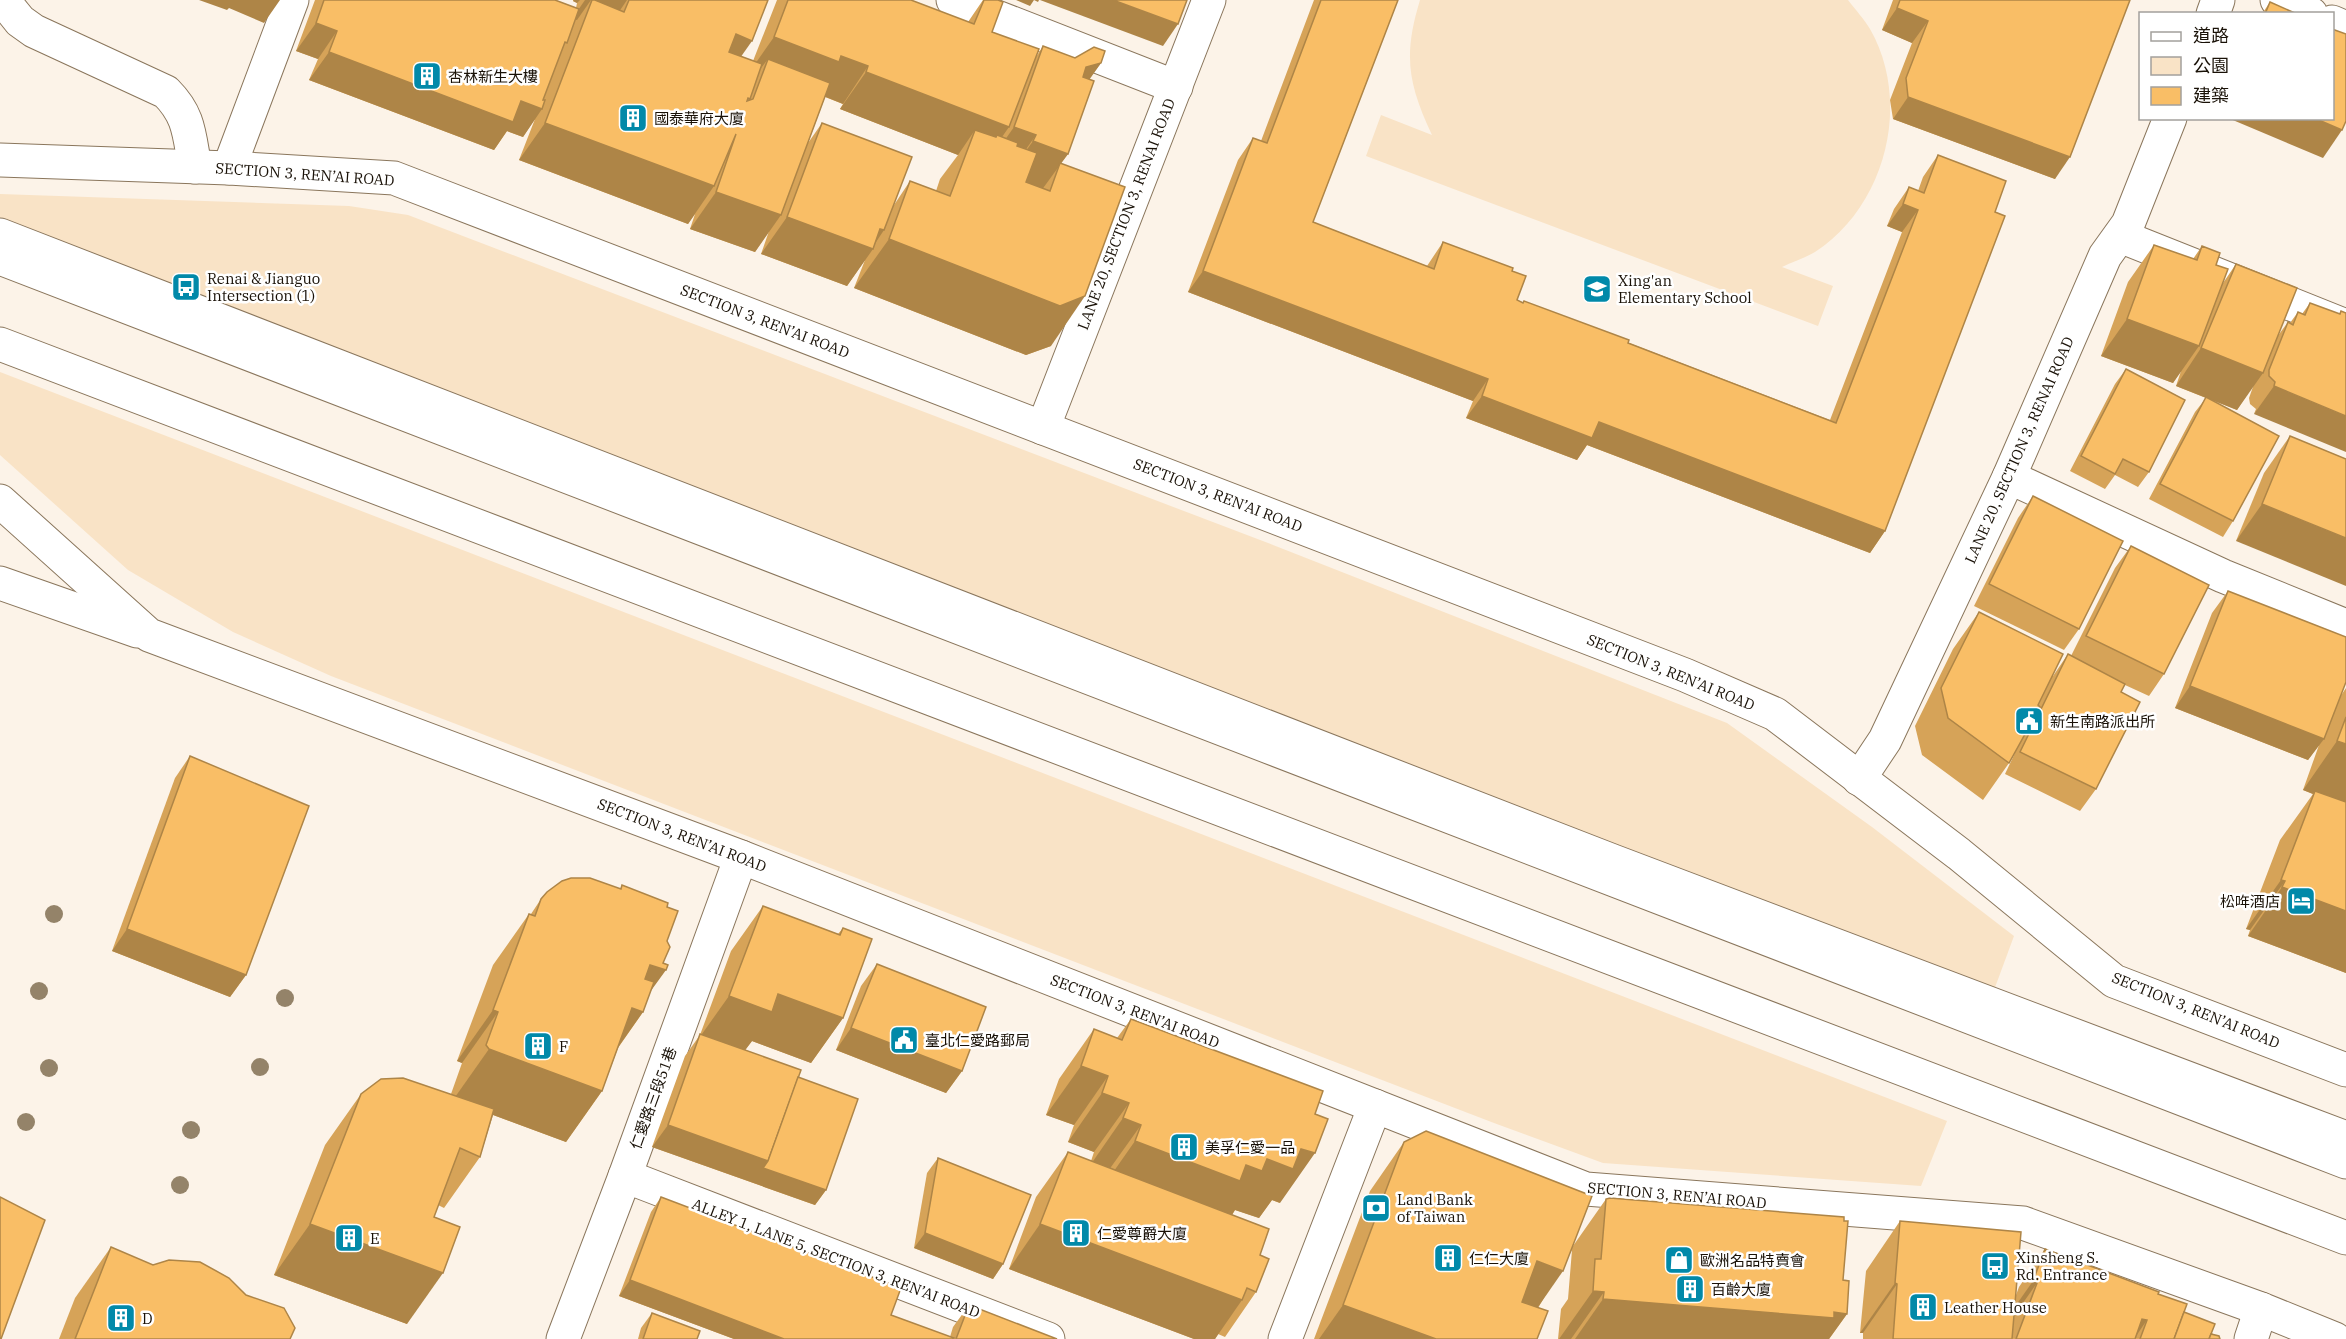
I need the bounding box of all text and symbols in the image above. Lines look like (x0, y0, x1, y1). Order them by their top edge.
legend (2139, 12, 2334, 120)
text: 道路 (2193, 24, 2229, 47)
text: 公園 (2193, 54, 2229, 77)
building icon: 杏林新生大樓 (411, 60, 443, 92)
place label: 杏林新生大樓 (448, 67, 538, 86)
text: 建築 (2193, 84, 2229, 107)
street label: LANE 20, SECTION 3, RENAI ROAD (1073, 96, 1179, 332)
building icon: 國泰華府大廈 (617, 102, 649, 134)
place label: 國泰華府大廈 (654, 109, 744, 128)
street label: SECTION 3, REN’AI ROAD (215, 158, 395, 190)
place label: Renai & Jianguo Intersection (1) (207, 269, 320, 305)
bus stop icon: Renai & Jianguo Intersection (1) (170, 271, 202, 303)
place label: Xing'an Elementary School (1618, 271, 1752, 307)
school or university icon: Xing'an Elementary School (1581, 273, 1613, 305)
street label: SECTION 3, REN’AI ROAD (678, 280, 852, 362)
street label: LANE 20, SECTION 3, RENAI ROAD (1960, 334, 2078, 566)
street label: SECTION 3, REN’AI ROAD (1131, 454, 1305, 536)
street label: SECTION 3, REN’AI ROAD (1584, 630, 1758, 714)
public building icon: 新生南路派出所 (2013, 705, 2045, 737)
place label: 新生南路派出所 (2050, 712, 2155, 731)
street label: SECTION 3, REN’AI ROAD (595, 794, 769, 876)
hotel icon: 松哖酒店 (2285, 885, 2317, 917)
place label: 松哖酒店 (2220, 892, 2280, 911)
street label: SECTION 3, REN’AI ROAD (2109, 968, 2283, 1052)
street label: SECTION 3, REN’AI ROAD (1048, 970, 1222, 1052)
public building icon: 臺北仁愛路郵局 (888, 1024, 920, 1056)
building icon: F (522, 1030, 554, 1062)
place label: 臺北仁愛路郵局 (925, 1031, 1030, 1050)
place label: F (559, 1037, 568, 1056)
street label: 仁愛路三段51巷 (626, 1044, 680, 1152)
building icon: 美孚仁愛一品 (1168, 1131, 1200, 1163)
place label: 美孚仁愛一品 (1205, 1138, 1295, 1157)
street label: SECTION 3, REN’AI ROAD (1587, 1178, 1767, 1212)
place label: Land Bank of Taiwan (1397, 1190, 1473, 1226)
bank icon: Land Bank of Taiwan (1360, 1192, 1392, 1224)
street label: ALLEY 1, LANE 5, SECTION 3, REN’AI ROAD (689, 1194, 983, 1322)
building icon: 仁愛尊爵大廈 (1060, 1217, 1092, 1249)
building icon: E (333, 1222, 365, 1254)
place label: 仁愛尊爵大廈 (1097, 1224, 1187, 1243)
place label: E (370, 1229, 380, 1248)
building icon: 仁仁大廈 (1432, 1242, 1464, 1274)
shop icon: 歐洲名品特賣會 (1663, 1244, 1695, 1276)
place label: Xinsheng S. Rd. Entrance (2016, 1248, 2107, 1284)
place label: 仁仁大廈 (1469, 1249, 1529, 1268)
bus stop icon: Xinsheng S. Rd. Entrance (1979, 1250, 2011, 1282)
place label: 歐洲名品特賣會 (1700, 1251, 1805, 1270)
building icon: 百齡大廈 (1674, 1273, 1706, 1305)
place label: 百齡大廈 (1711, 1280, 1771, 1299)
building icon: Leather House (1907, 1291, 1939, 1323)
place label: Leather House (1944, 1298, 2047, 1317)
building icon: D (105, 1302, 137, 1334)
place label: D (142, 1309, 153, 1328)

